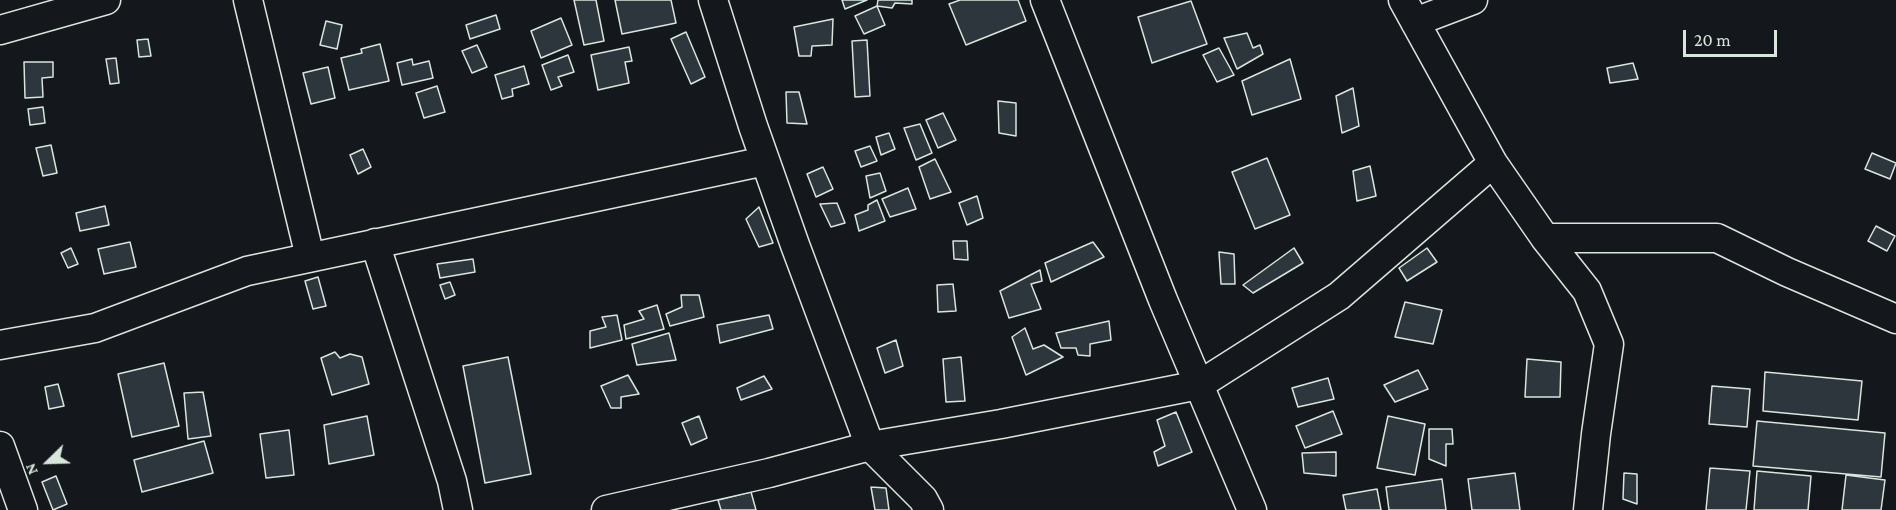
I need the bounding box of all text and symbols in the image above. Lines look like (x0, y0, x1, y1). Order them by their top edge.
scale bar (1686, 18, 1780, 56)
text: 20 m (1694, 30, 1731, 50)
north arrow (18, 432, 78, 492)
text: N (21, 461, 41, 478)

